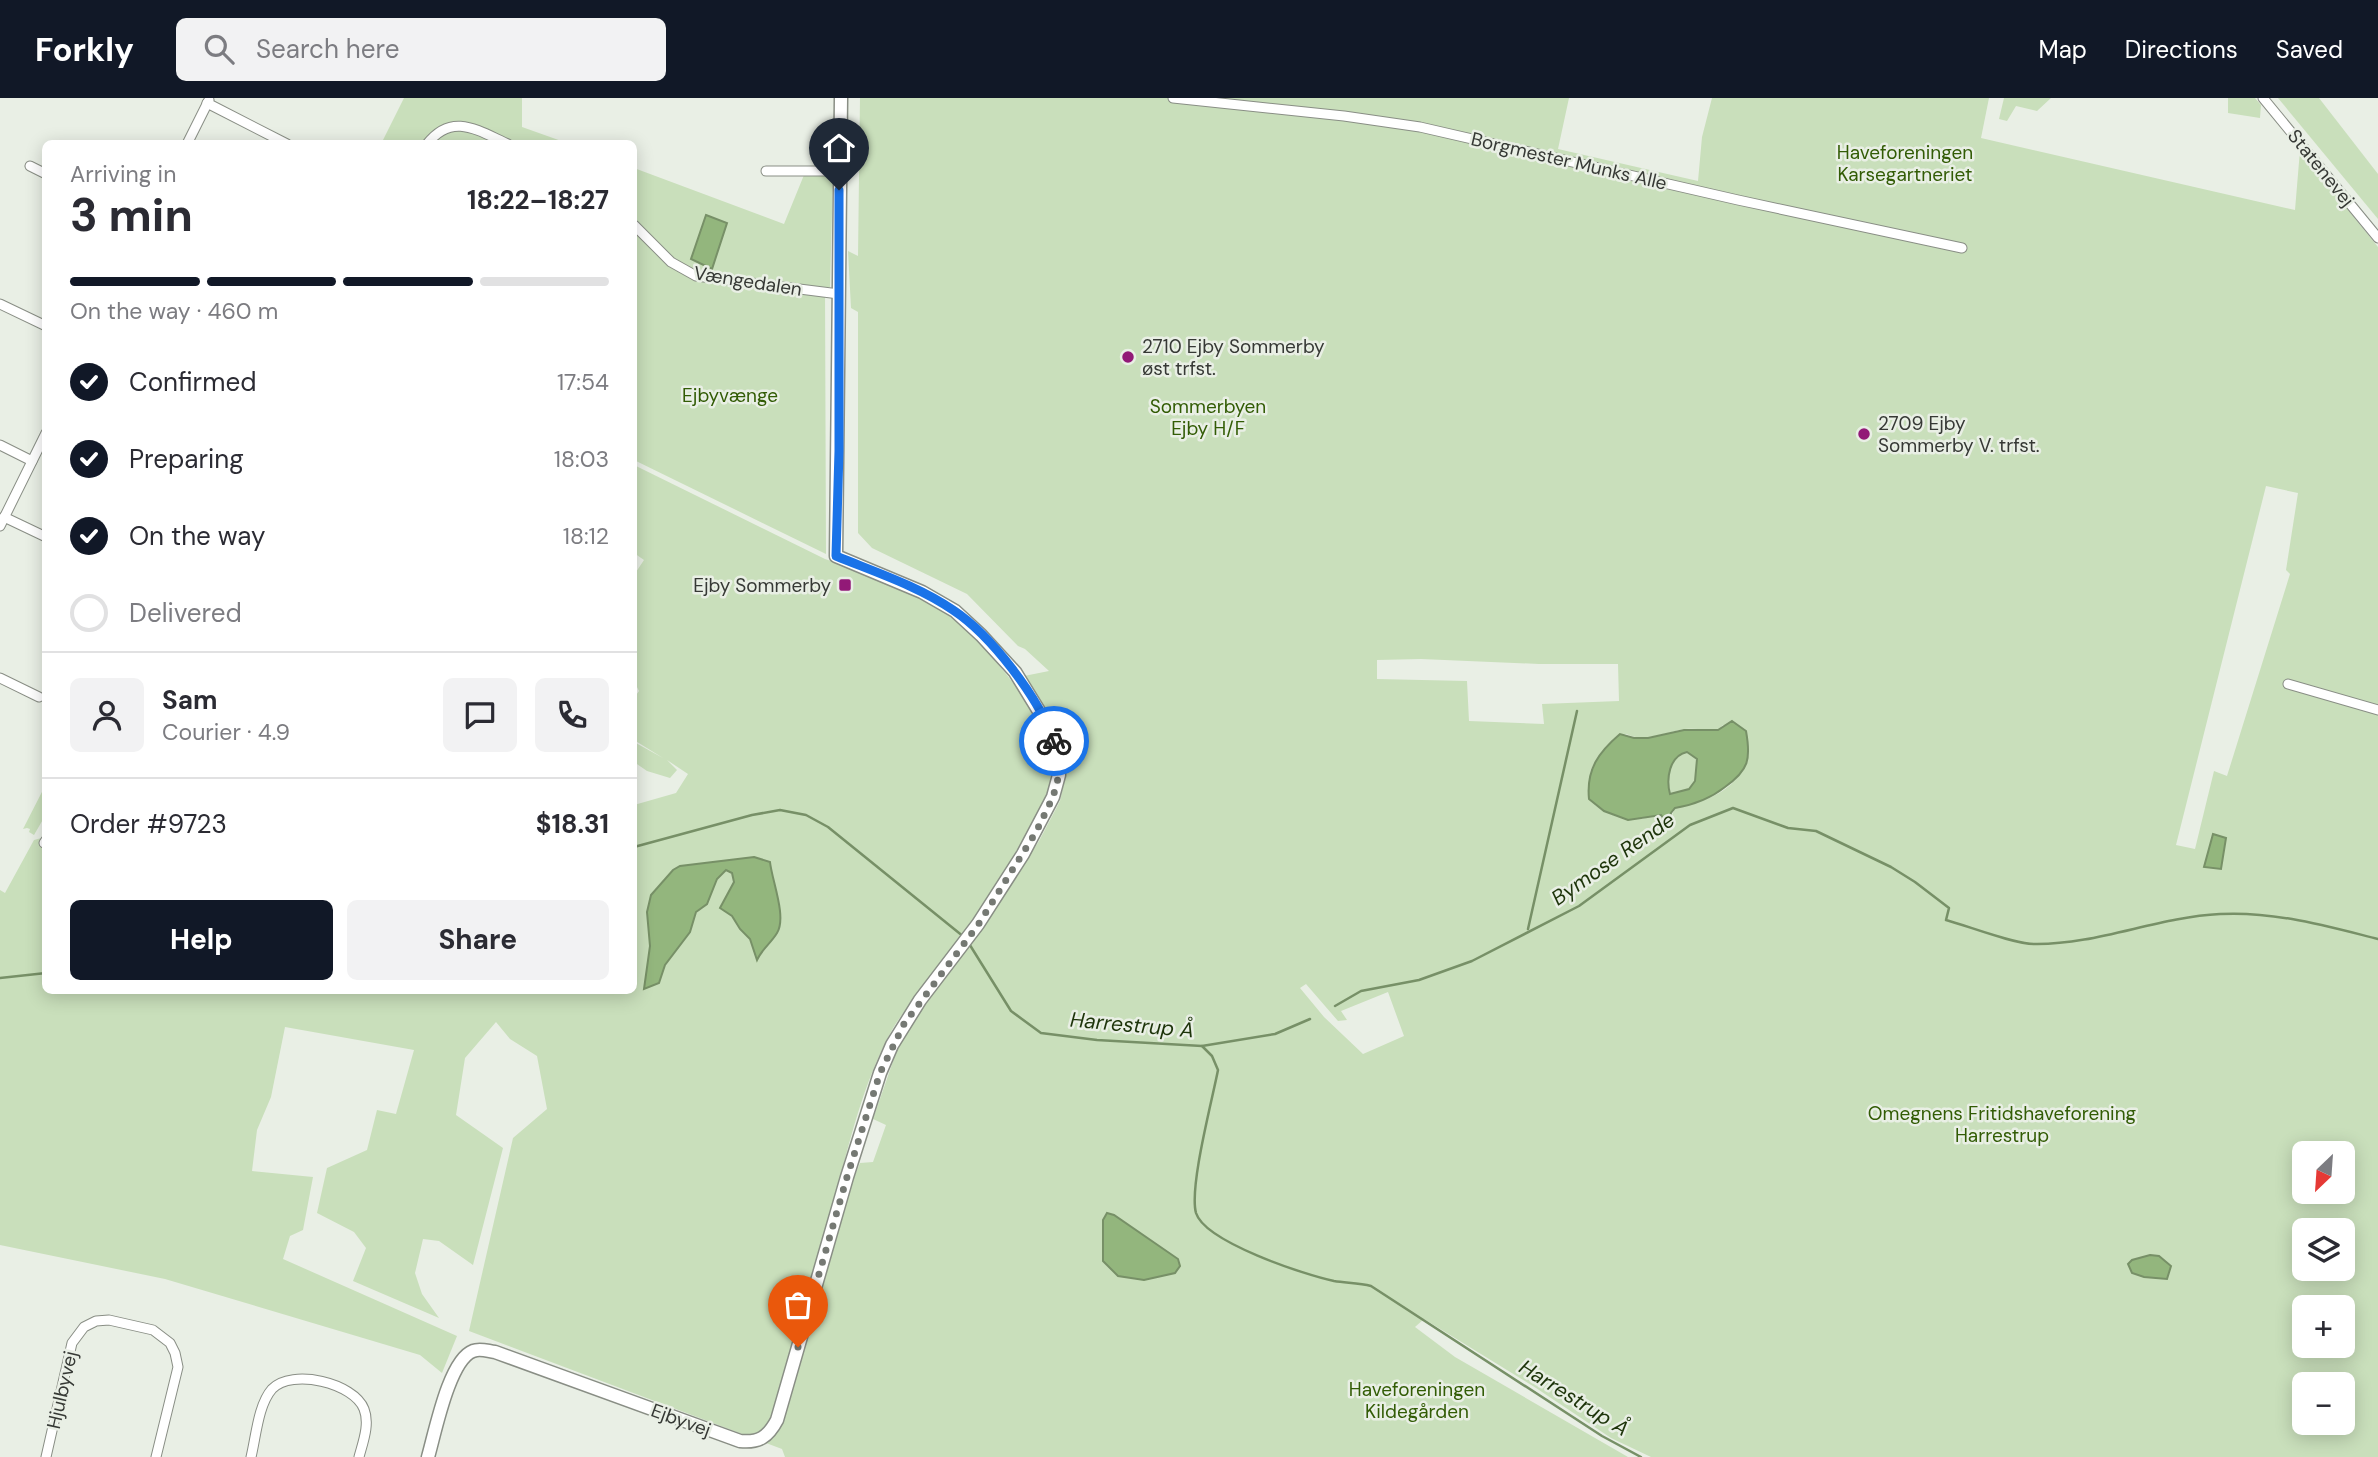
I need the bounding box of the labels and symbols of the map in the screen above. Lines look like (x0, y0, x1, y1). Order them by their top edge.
pin (809, 118, 869, 190)
street label: Statenevej (2282, 124, 2360, 212)
street label: Borgmester Munks Alle (1469, 126, 1669, 196)
park label: Haveforeningen Karsegartneriet (1837, 140, 1973, 187)
street label: Vængedalen (692, 260, 804, 302)
place label: 2710 Ejby Sommerby øst trfst. (1142, 334, 1325, 381)
marker: 2710 Ejby Sommerby øst trfst. (1120, 349, 1136, 365)
park label: Ejbyvænge (682, 383, 778, 408)
park label: Sommerbyen Ejby H/F (1150, 394, 1266, 441)
place label: 2709 Ejby Sommerby V. trfst. (1878, 411, 2040, 458)
marker: 2709 Ejby Sommerby V. trfst. (1856, 426, 1872, 442)
place label: Ejby Sommerby (693, 573, 831, 598)
marker: Ejby Sommerby (837, 577, 853, 593)
courier (1019, 706, 1089, 776)
water label: Bymose Rende (1546, 806, 1680, 912)
water label: Harrestrup Å (1069, 1006, 1195, 1044)
park label: Omegnens Fritidshaveforening Harrestrup (1868, 1101, 2137, 1148)
north arrow (2292, 1141, 2356, 1204)
pin (768, 1275, 828, 1347)
street label: Hjulbyvej (41, 1349, 83, 1431)
water label: Harrestrup Å (1514, 1353, 1634, 1443)
park label: Haveforeningen Kildegården (1349, 1377, 1485, 1424)
street label: Ejbyvej (648, 1398, 714, 1442)

